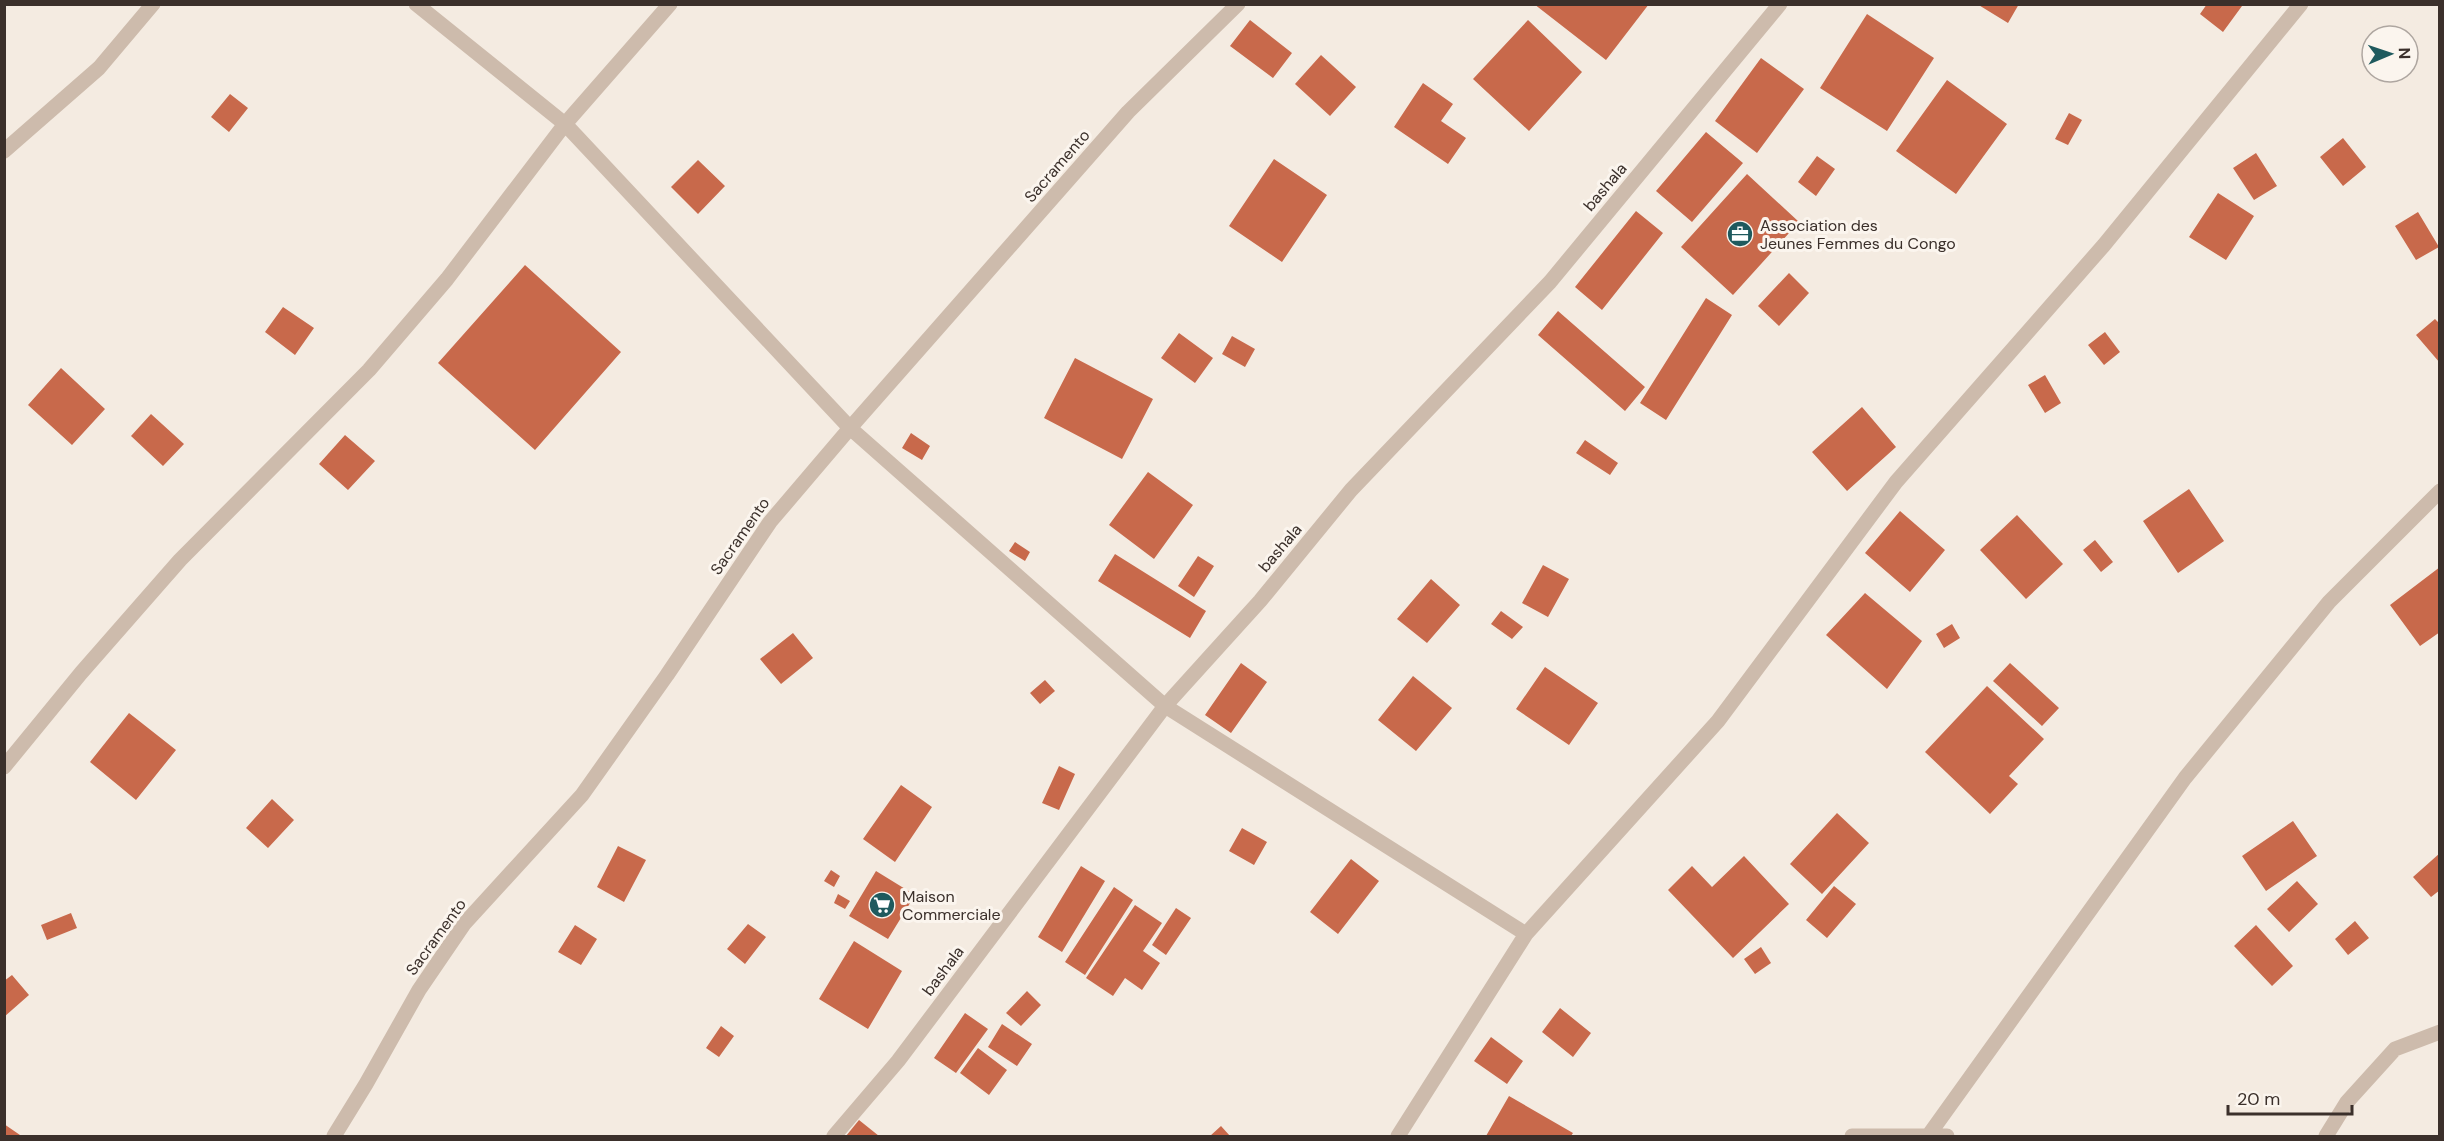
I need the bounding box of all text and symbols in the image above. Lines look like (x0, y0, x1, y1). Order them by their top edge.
north arrow (2360, 24, 2420, 84)
text: N (2394, 47, 2415, 60)
street label: Sacramento (1020, 125, 1094, 207)
street label: bashala (1579, 158, 1631, 216)
place label: Association des Jeunes Femmes du Congo (1760, 215, 1956, 254)
office icon: Association des Jeunes Femmes du Congo (1725, 219, 1755, 249)
street label: Sacramento (706, 493, 774, 579)
street label: bashala (1254, 519, 1306, 577)
place label: Maison Commerciale (902, 886, 1001, 925)
supermarket icon: Maison Commerciale (867, 890, 897, 920)
street label: Sacramento (401, 894, 471, 980)
street label: bashala (917, 942, 969, 1000)
scale bar (2228, 1078, 2352, 1116)
text: 20 m (2237, 1087, 2280, 1111)

